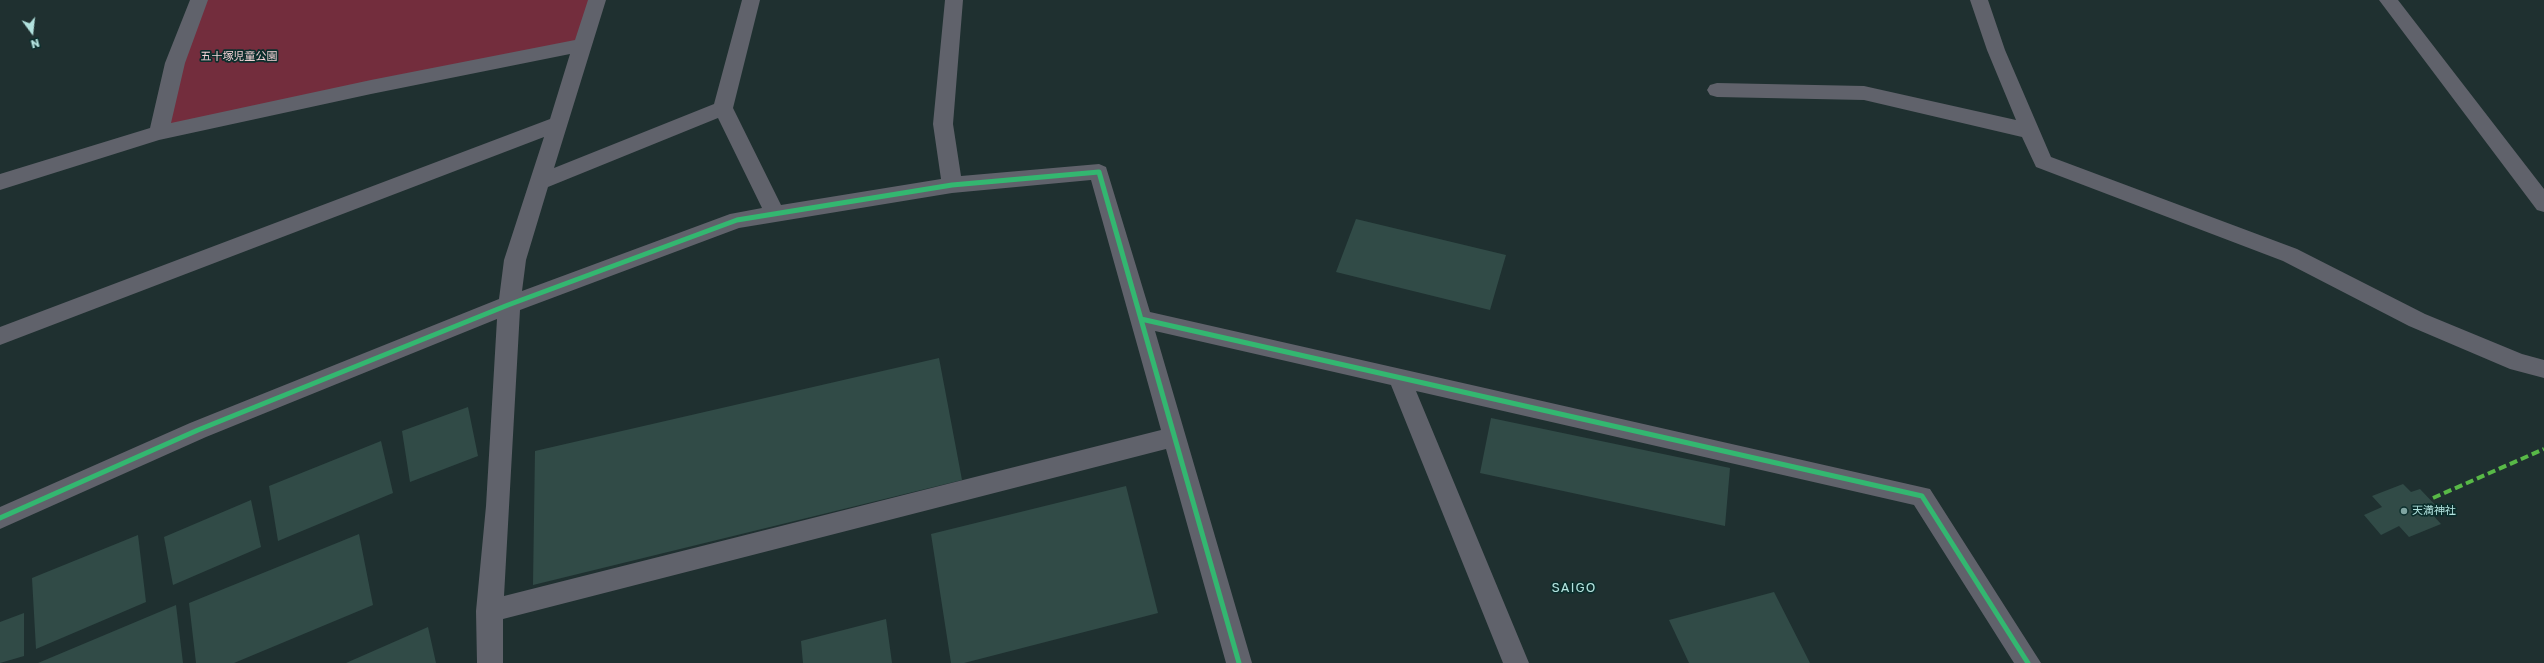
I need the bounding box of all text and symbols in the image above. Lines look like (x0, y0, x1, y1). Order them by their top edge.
north arrow (12, 12, 52, 52)
text: N (30, 37, 41, 51)
park label: 五十塚児童公園 (201, 50, 277, 64)
place label: 天満神社 (2412, 504, 2456, 518)
marker: 天満神社 (2399, 506, 2409, 516)
district label: SAIGO (1552, 580, 1596, 596)

